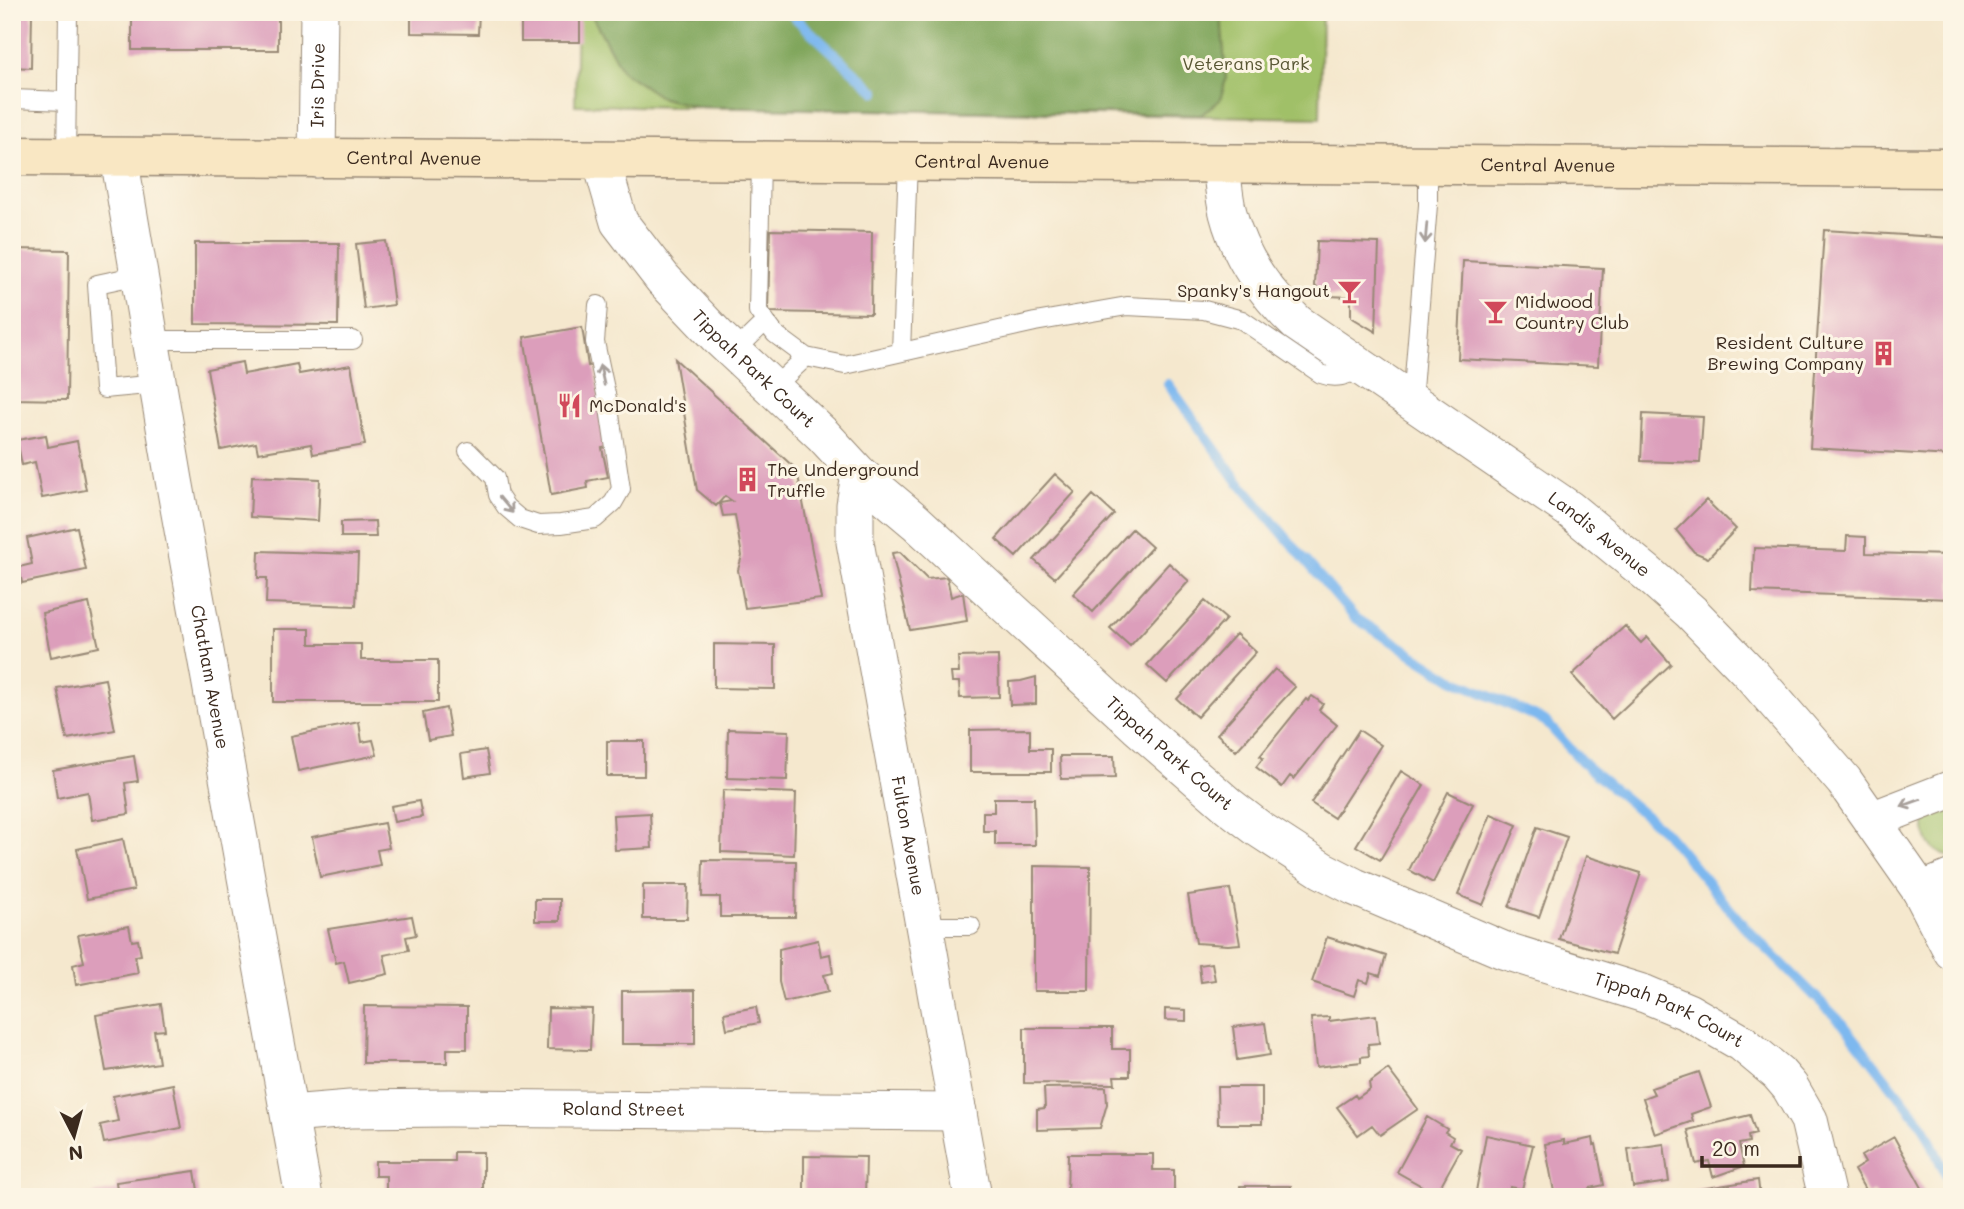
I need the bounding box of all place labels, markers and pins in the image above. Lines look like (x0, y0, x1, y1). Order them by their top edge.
bar icon: Spanky's Hangout (1336, 277, 1364, 305)
place label: Spanky's Hangout (1177, 278, 1330, 302)
place label: Midwood Country Club (1515, 289, 1629, 334)
bar icon: Midwood Country Club (1481, 298, 1509, 326)
place label: Resident Culture Brewing Company (1707, 330, 1864, 375)
building icon: Resident Culture Brewing Company (1870, 339, 1898, 367)
restaurant icon: McDonald's (555, 392, 583, 420)
place label: McDonald's (589, 393, 687, 417)
place label: The Underground Truffle (767, 457, 919, 502)
building icon: The Underground Truffle (733, 466, 761, 494)

